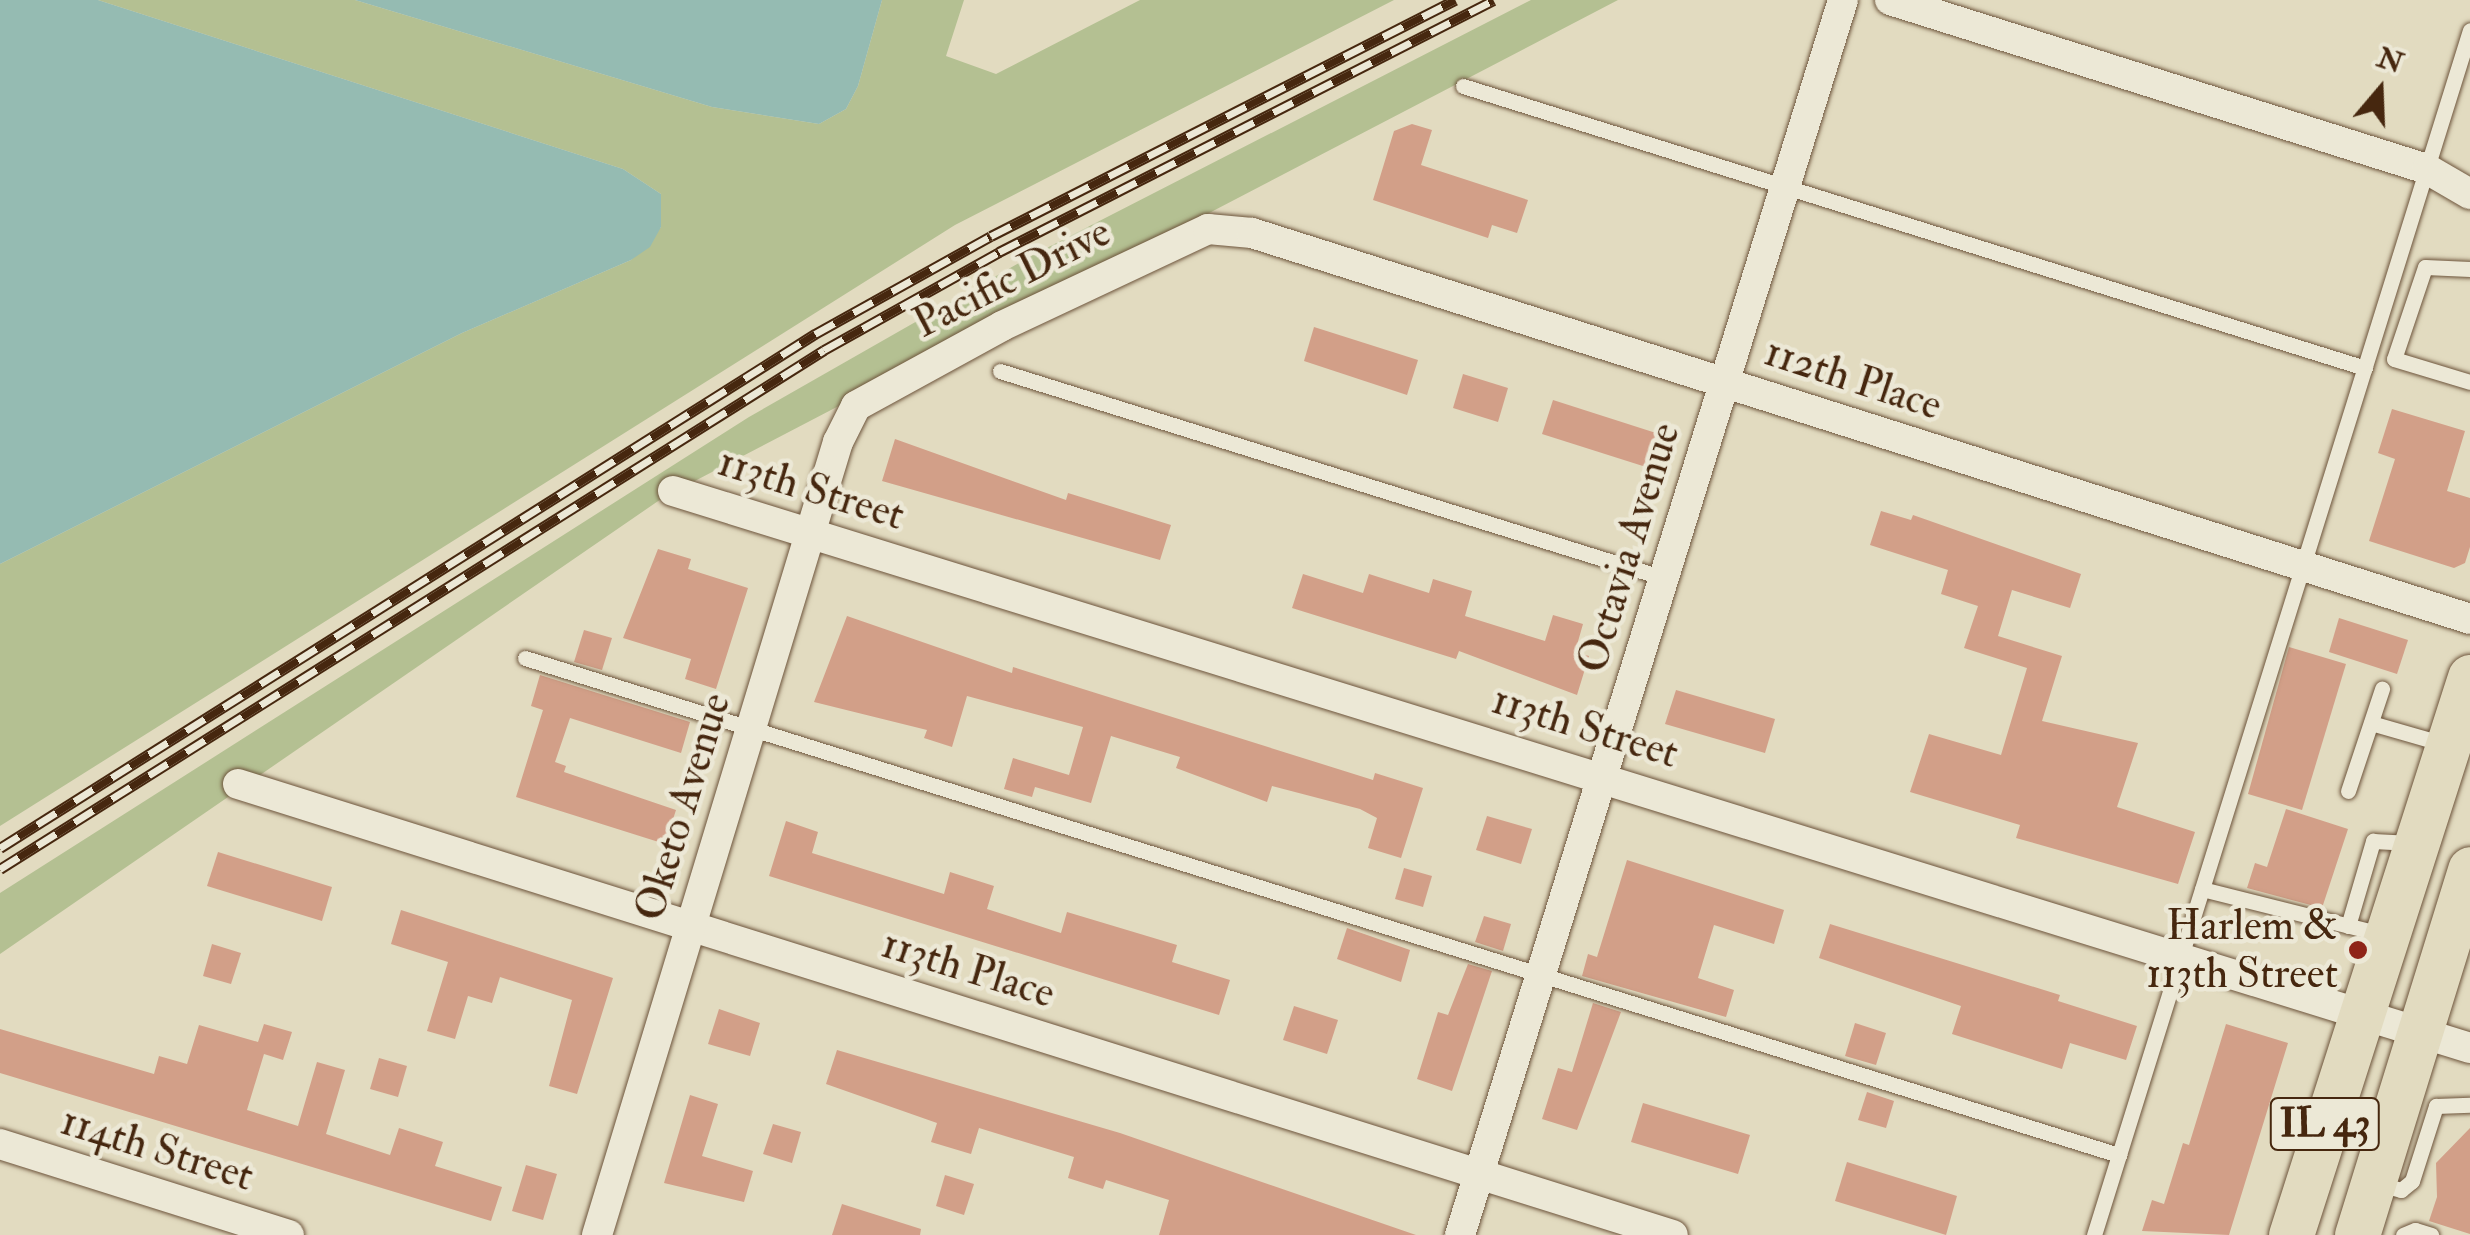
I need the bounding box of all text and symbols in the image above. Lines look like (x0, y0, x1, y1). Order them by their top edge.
north arrow (2330, 40, 2430, 140)
text: N (2372, 41, 2407, 82)
street label: Pacific Drive (905, 207, 1119, 349)
street label: 112th Place (1758, 327, 1948, 431)
street label: Octavia Avenue (1567, 417, 1691, 679)
street label: 113th Street (712, 437, 910, 541)
street label: 113th Street (1486, 675, 1684, 779)
street label: Oketo Avenue (625, 687, 741, 927)
place label: Harlem & 113th Street (2146, 901, 2338, 999)
street label: 113th Place (876, 919, 1060, 1019)
marker: Harlem & 113th Street (2347, 939, 2369, 961)
road number: IL 43 (2268, 1089, 2382, 1159)
street label: 114th Street (55, 1096, 259, 1202)

